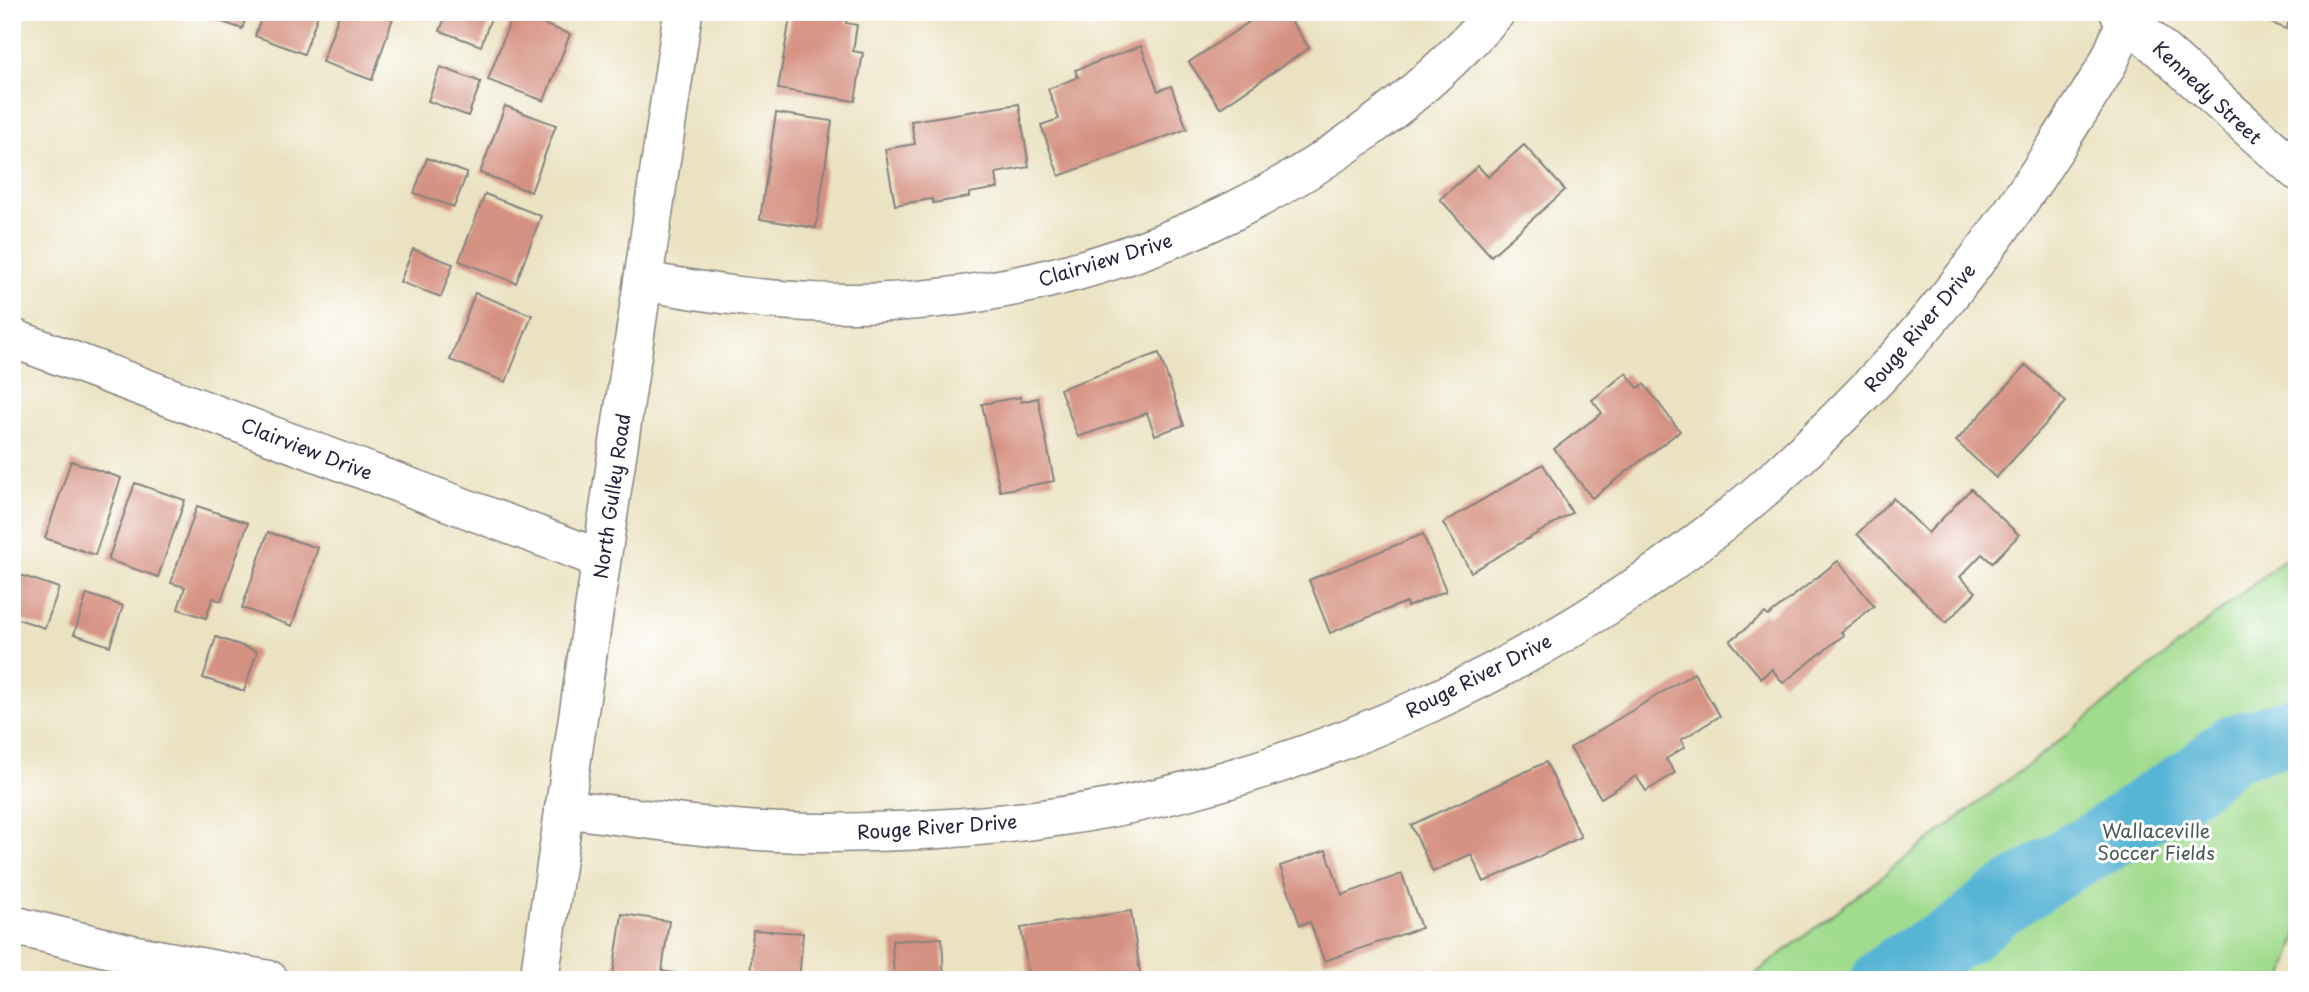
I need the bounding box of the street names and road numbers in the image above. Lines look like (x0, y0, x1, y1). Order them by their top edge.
street label: Kennedy Street (2147, 34, 2269, 150)
street label: Clairview Drive (1035, 225, 1175, 293)
street label: Rouge River Drive (1857, 257, 1981, 397)
street label: Clairview Drive (237, 410, 377, 486)
street label: North Gulley Road (586, 411, 636, 581)
street label: Rouge River Drive (1400, 626, 1556, 724)
street label: Rouge River Drive (856, 806, 1018, 846)

